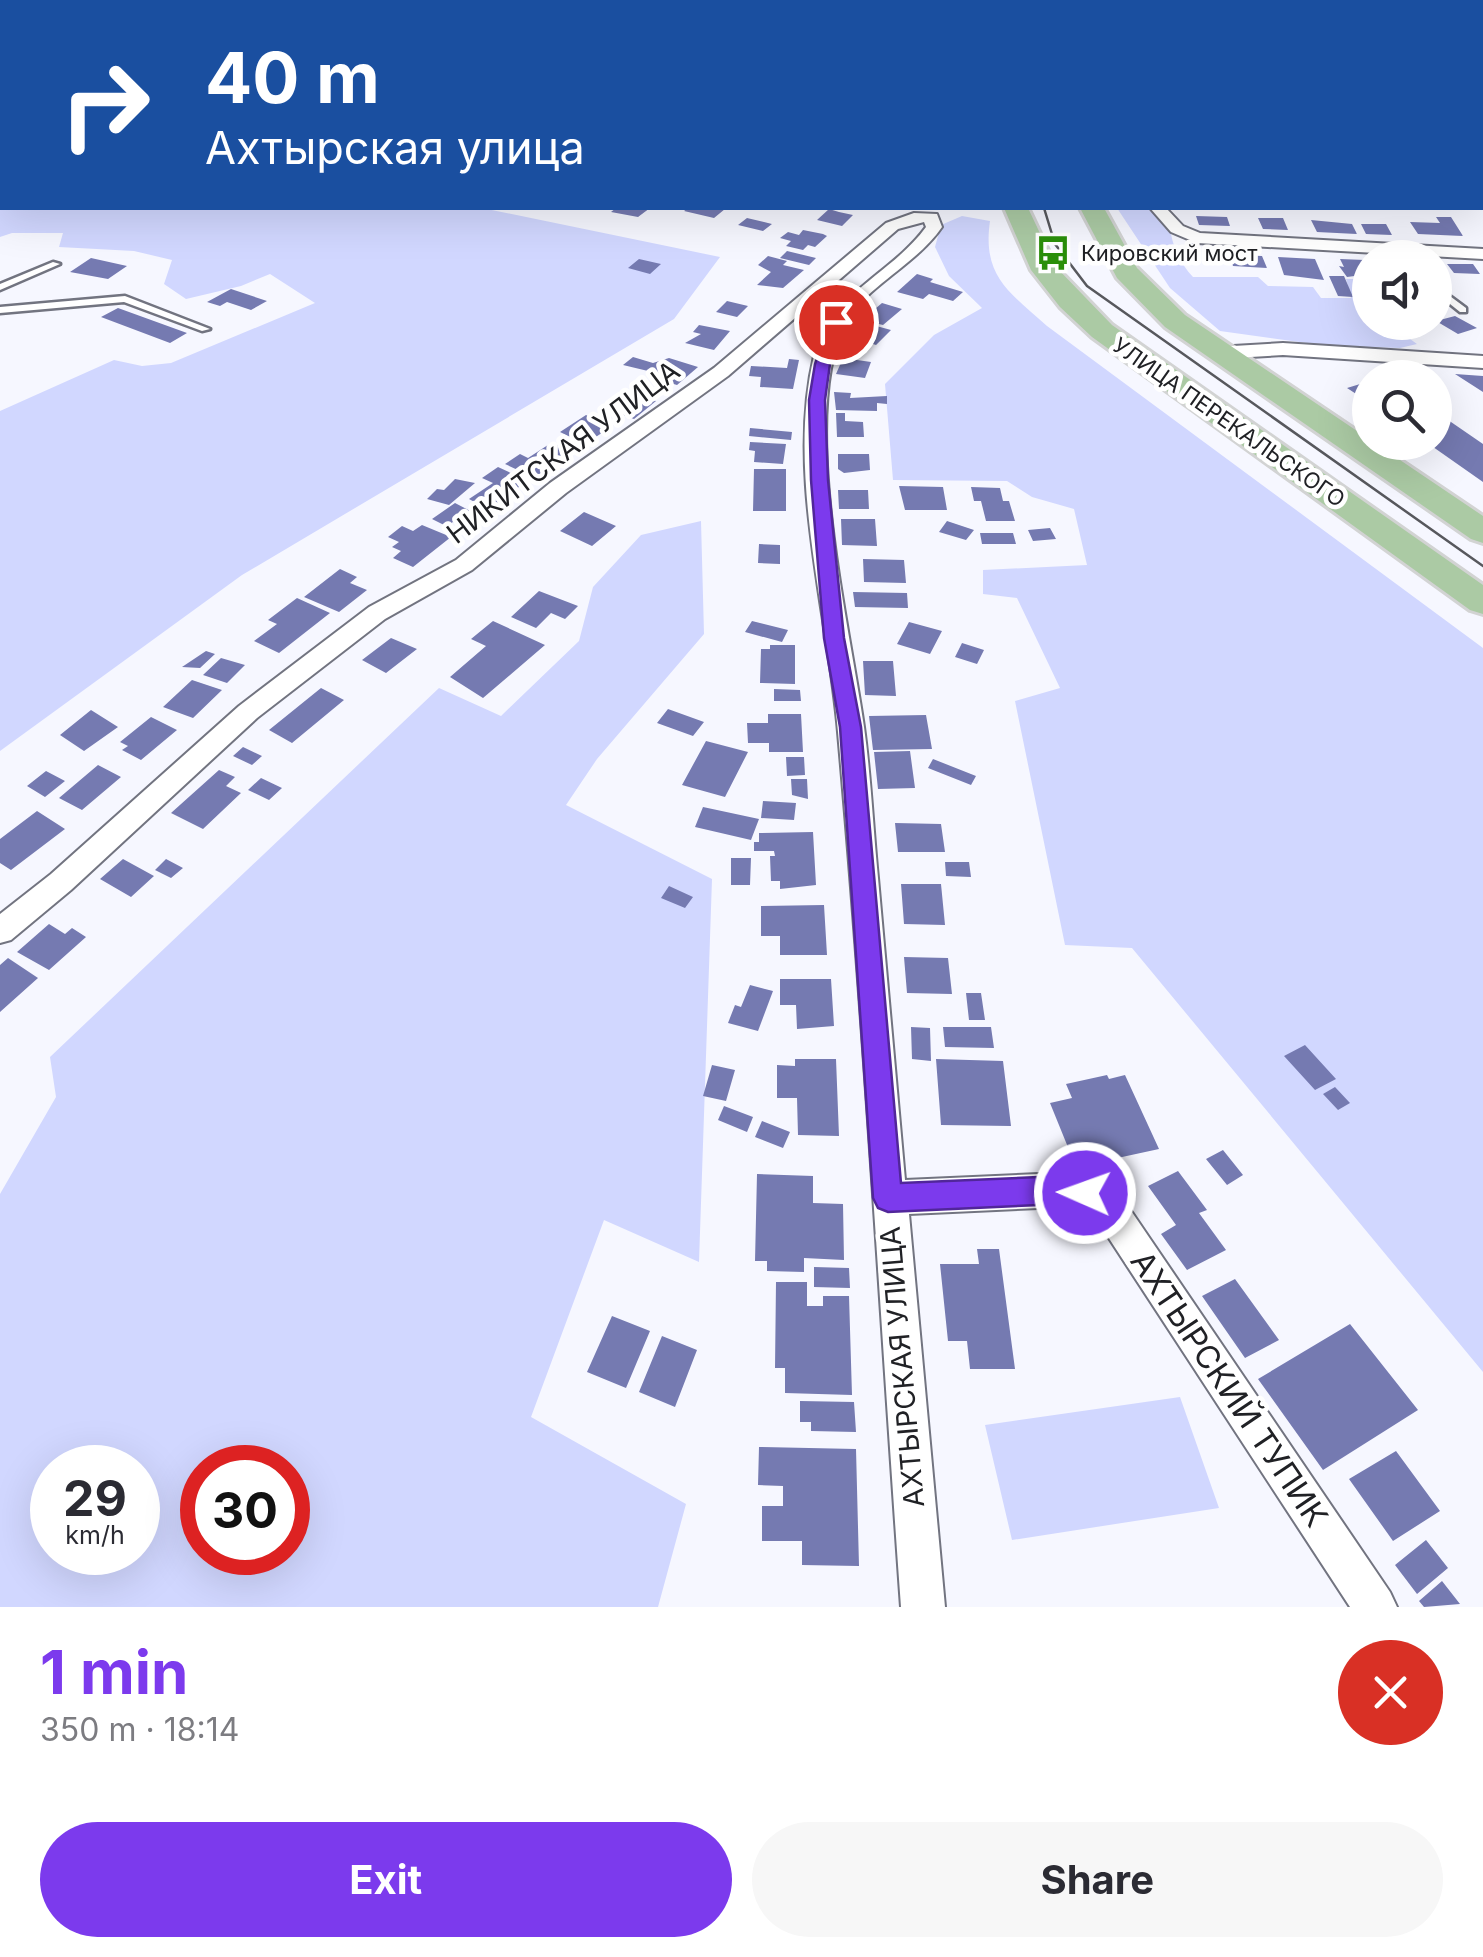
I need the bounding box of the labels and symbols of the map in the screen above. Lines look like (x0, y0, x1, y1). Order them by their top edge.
bus stop icon: Кировский мост (1034, 234, 1072, 272)
place label: Кировский мост (1081, 240, 1258, 266)
pin (794, 280, 879, 365)
street label: УЛИЦА ПЕРЕКАЛЬСКОГО (1108, 332, 1350, 512)
street label: НИКИТСКАЯ УЛИЦА (440, 353, 686, 551)
position arrow (1033, 1141, 1137, 1245)
street label: АХТЫРСКАЯ УЛИЦА (873, 1225, 931, 1509)
street label: АХТЫРСКИЙ ТУПИК (1123, 1243, 1336, 1534)
speed limit sign: 30 (180, 1445, 310, 1575)

